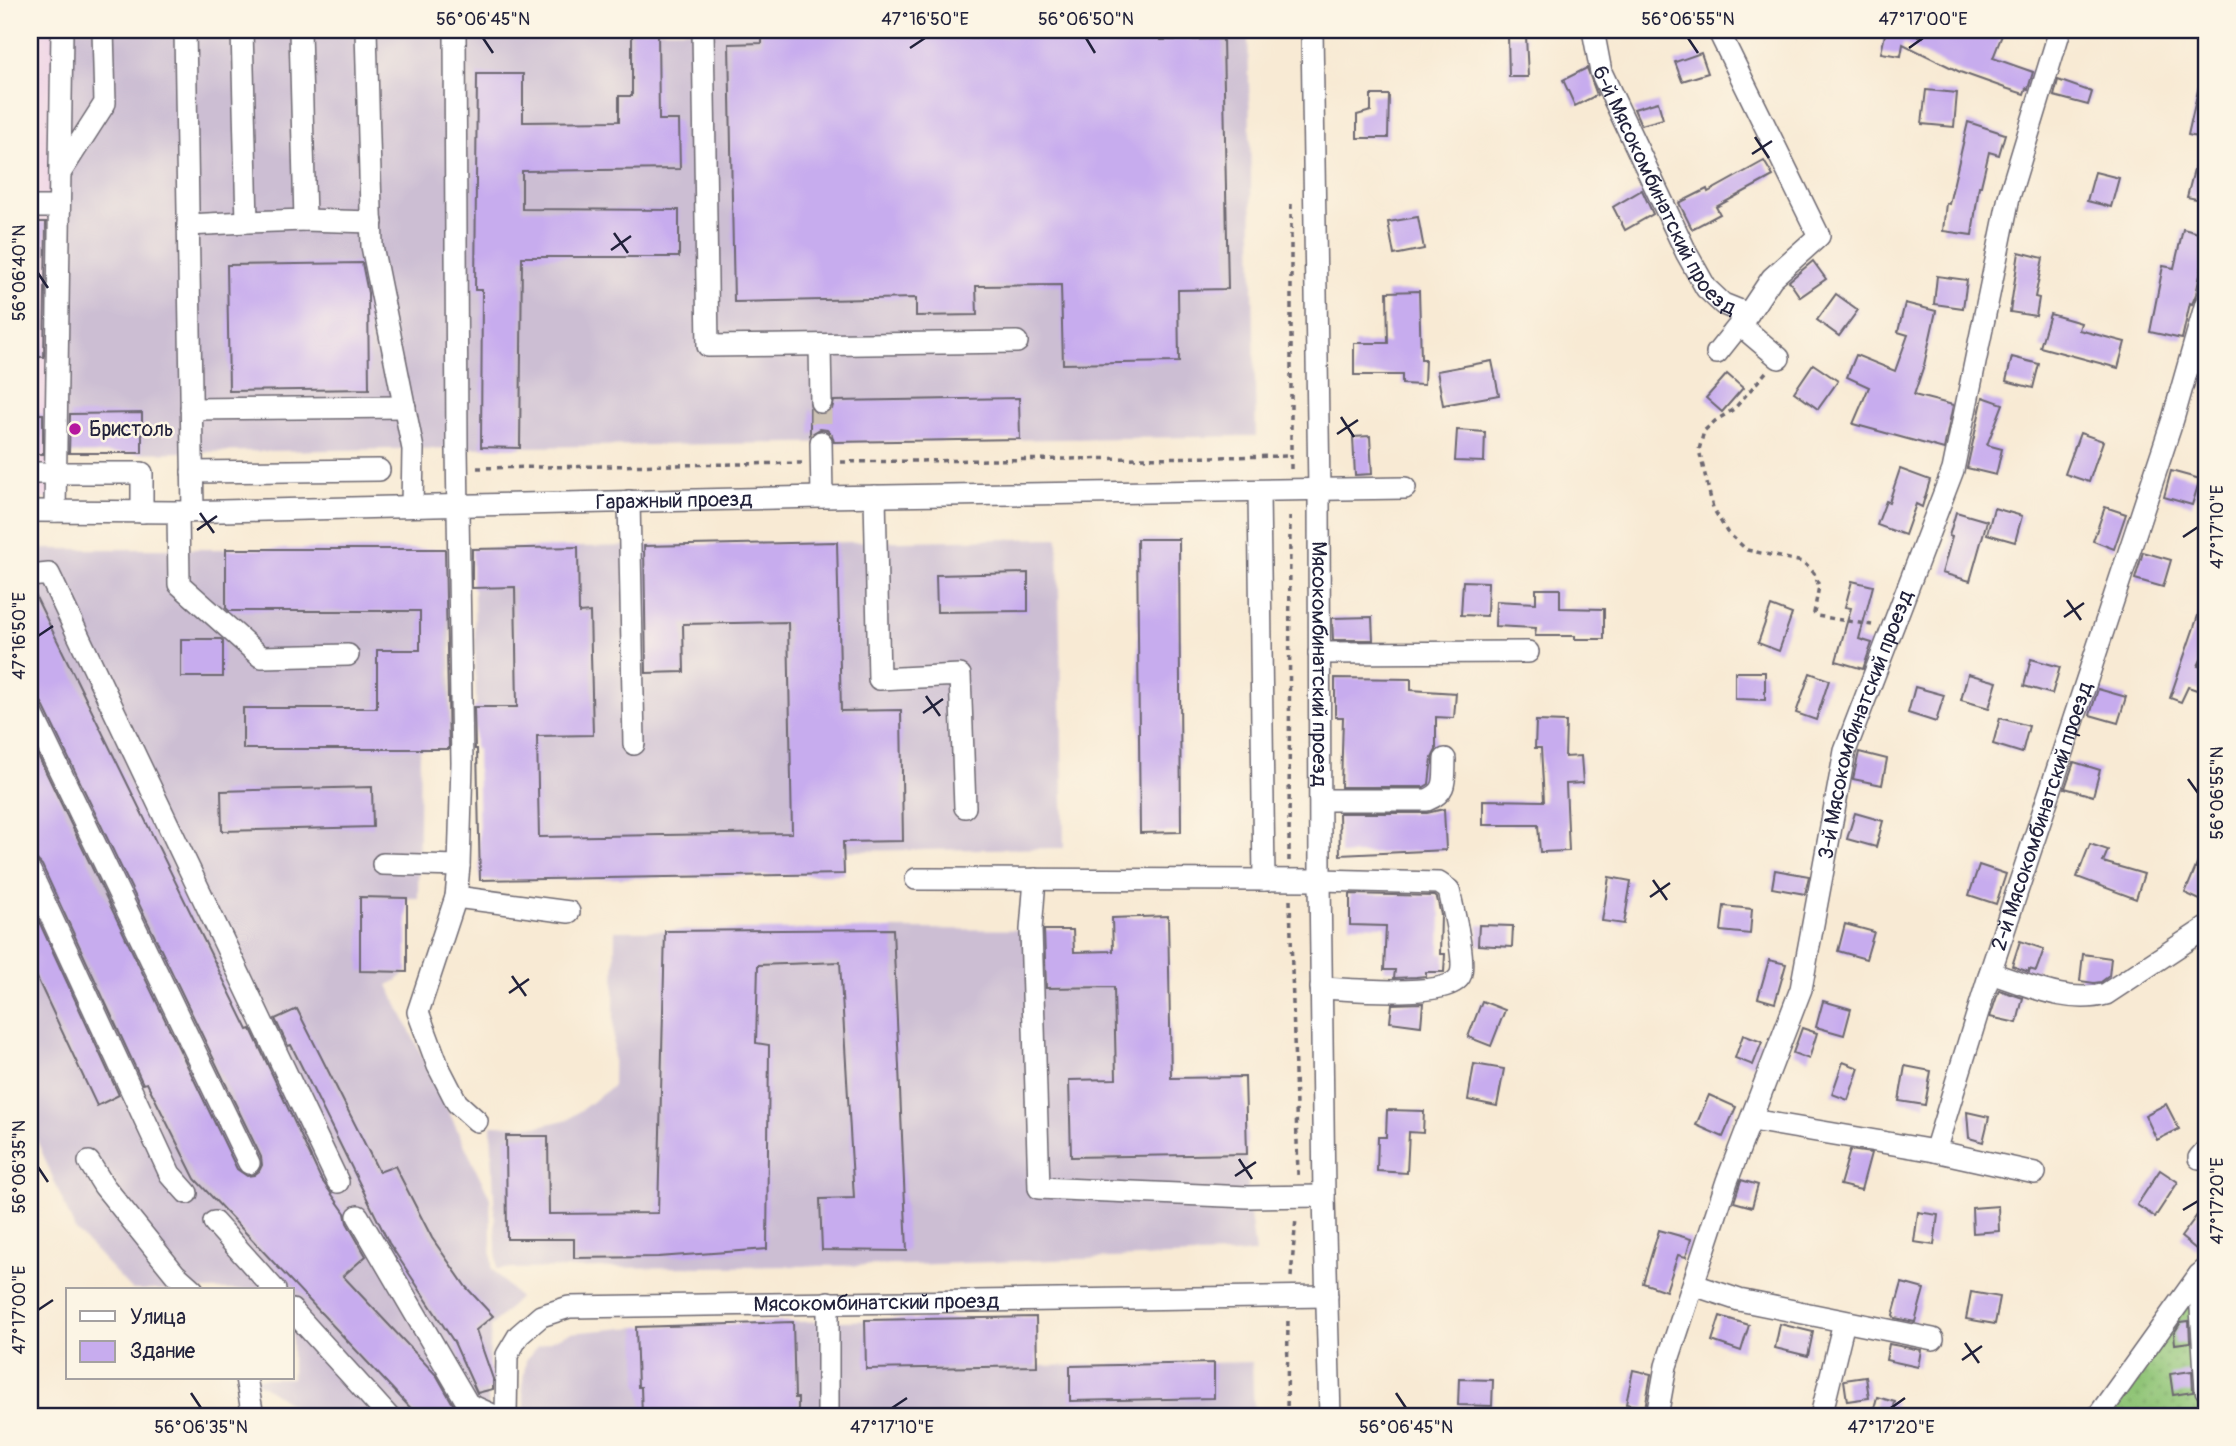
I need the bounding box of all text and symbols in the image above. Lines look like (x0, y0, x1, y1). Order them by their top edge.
text: 56°06'45"N (436, 8, 530, 31)
text: 47°16'50"E (881, 8, 969, 31)
text: 56°06'50"N (1038, 8, 1134, 31)
text: 56°06'55"N (1641, 8, 1735, 31)
text: 47°17'00"E (1878, 8, 1968, 31)
street label: 6-й Мясокомбинатский проезд (1586, 61, 1740, 321)
text: 56°06'40"N (8, 225, 31, 321)
place label: Бристоль (89, 416, 174, 443)
marker: Бристоль (67, 421, 83, 437)
street label: Гаражный проезд (595, 485, 753, 516)
text: 47°17'10"E (2206, 485, 2229, 569)
street label: Мясокомбинатский проезд (1306, 541, 1333, 787)
street label: 3-й Мясокомбинатский проезд (1812, 586, 1919, 862)
text: 47°16'50"E (8, 592, 31, 680)
street label: 2-й Мясокомбинатский проезд (1985, 678, 2099, 954)
text: 56°06'55"N (2206, 746, 2229, 840)
text: 56°06'35"N (8, 1120, 31, 1214)
text: 47°17'20"E (2206, 1158, 2229, 1245)
text: 47°17'00"E (8, 1265, 31, 1355)
street label: Мясокомбинатский проезд (753, 1287, 1000, 1318)
legend (66, 1288, 294, 1380)
text: Улица (130, 1304, 186, 1331)
text: Здание (130, 1338, 196, 1365)
text: 56°06'35"N (154, 1416, 248, 1439)
text: 47°17'10"E (850, 1416, 934, 1439)
text: 56°06'45"N (1359, 1416, 1453, 1439)
text: 47°17'20"E (1848, 1416, 1935, 1439)

